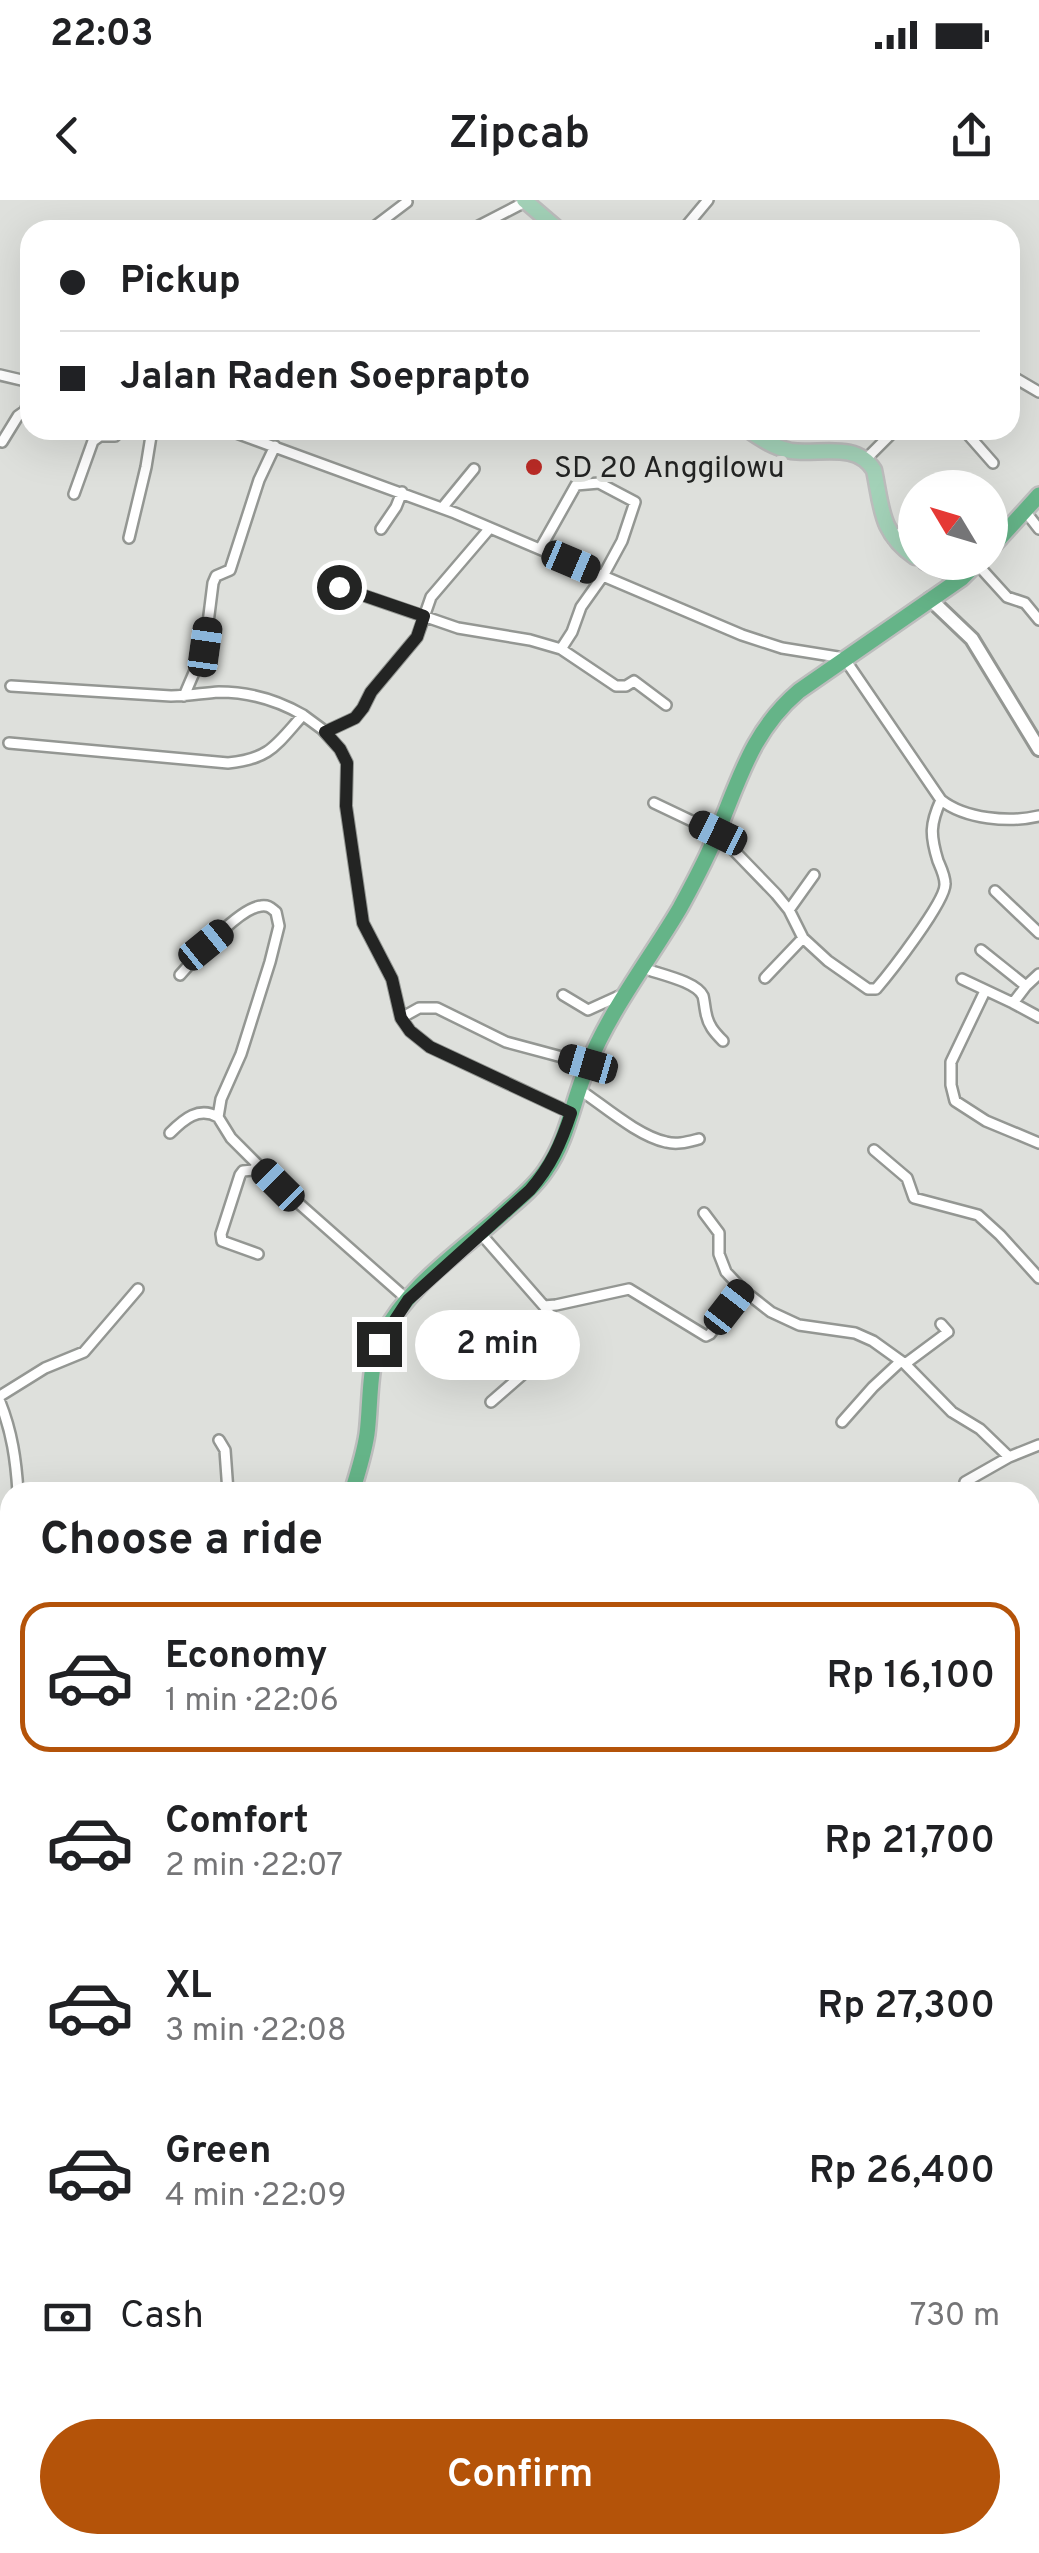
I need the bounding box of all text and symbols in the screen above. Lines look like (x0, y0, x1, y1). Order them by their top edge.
text: 22:03 (50, 11, 153, 60)
text: Zipcab (449, 107, 590, 164)
icon: back (40, 108, 95, 163)
icon: share (944, 108, 999, 163)
text: Pickup (120, 258, 241, 307)
text: Jalan Raden Soeprapto (120, 354, 531, 403)
place label: SD 20 Anggilowu (554, 451, 785, 488)
marker: SD 20 Anggilowu (523, 456, 545, 478)
north arrow (898, 470, 1008, 580)
map controls (898, 470, 1008, 580)
car (538, 536, 604, 588)
route start (317, 565, 362, 610)
car (186, 615, 224, 679)
car (684, 806, 752, 860)
car (173, 914, 239, 976)
car (555, 1041, 621, 1087)
car (246, 1153, 310, 1217)
car (699, 1274, 759, 1340)
callout: 2 min (414, 1309, 579, 1379)
route end (357, 1322, 402, 1367)
text: 2 min (456, 1325, 539, 1365)
text: Choose a ride (40, 1513, 323, 1570)
icon: car (45, 1632, 135, 1722)
text: Economy (165, 1633, 327, 1682)
text: Rp 16,100 (826, 1653, 995, 1702)
text: 1 min · 22:06 (165, 1682, 339, 1722)
icon: car (45, 1797, 135, 1887)
text: Comfort (165, 1798, 309, 1847)
text: Rp 21,700 (824, 1818, 995, 1867)
text: 2 min · 22:07 (165, 1847, 343, 1887)
icon: car (45, 1962, 135, 2052)
text: XL (165, 1963, 212, 2012)
text: Rp 27,300 (817, 1983, 995, 2032)
text: 3 min · 22:08 (165, 2012, 347, 2052)
icon: car (45, 2127, 135, 2217)
text: Green (165, 2128, 271, 2177)
text: Rp 26,400 (809, 2148, 995, 2197)
text: 4 min · 22:09 (165, 2177, 347, 2217)
icon: cash (40, 2290, 95, 2345)
text: Cash (120, 2293, 204, 2342)
text: 730 m (910, 2297, 1000, 2337)
button: Confirm (40, 2419, 1000, 2534)

